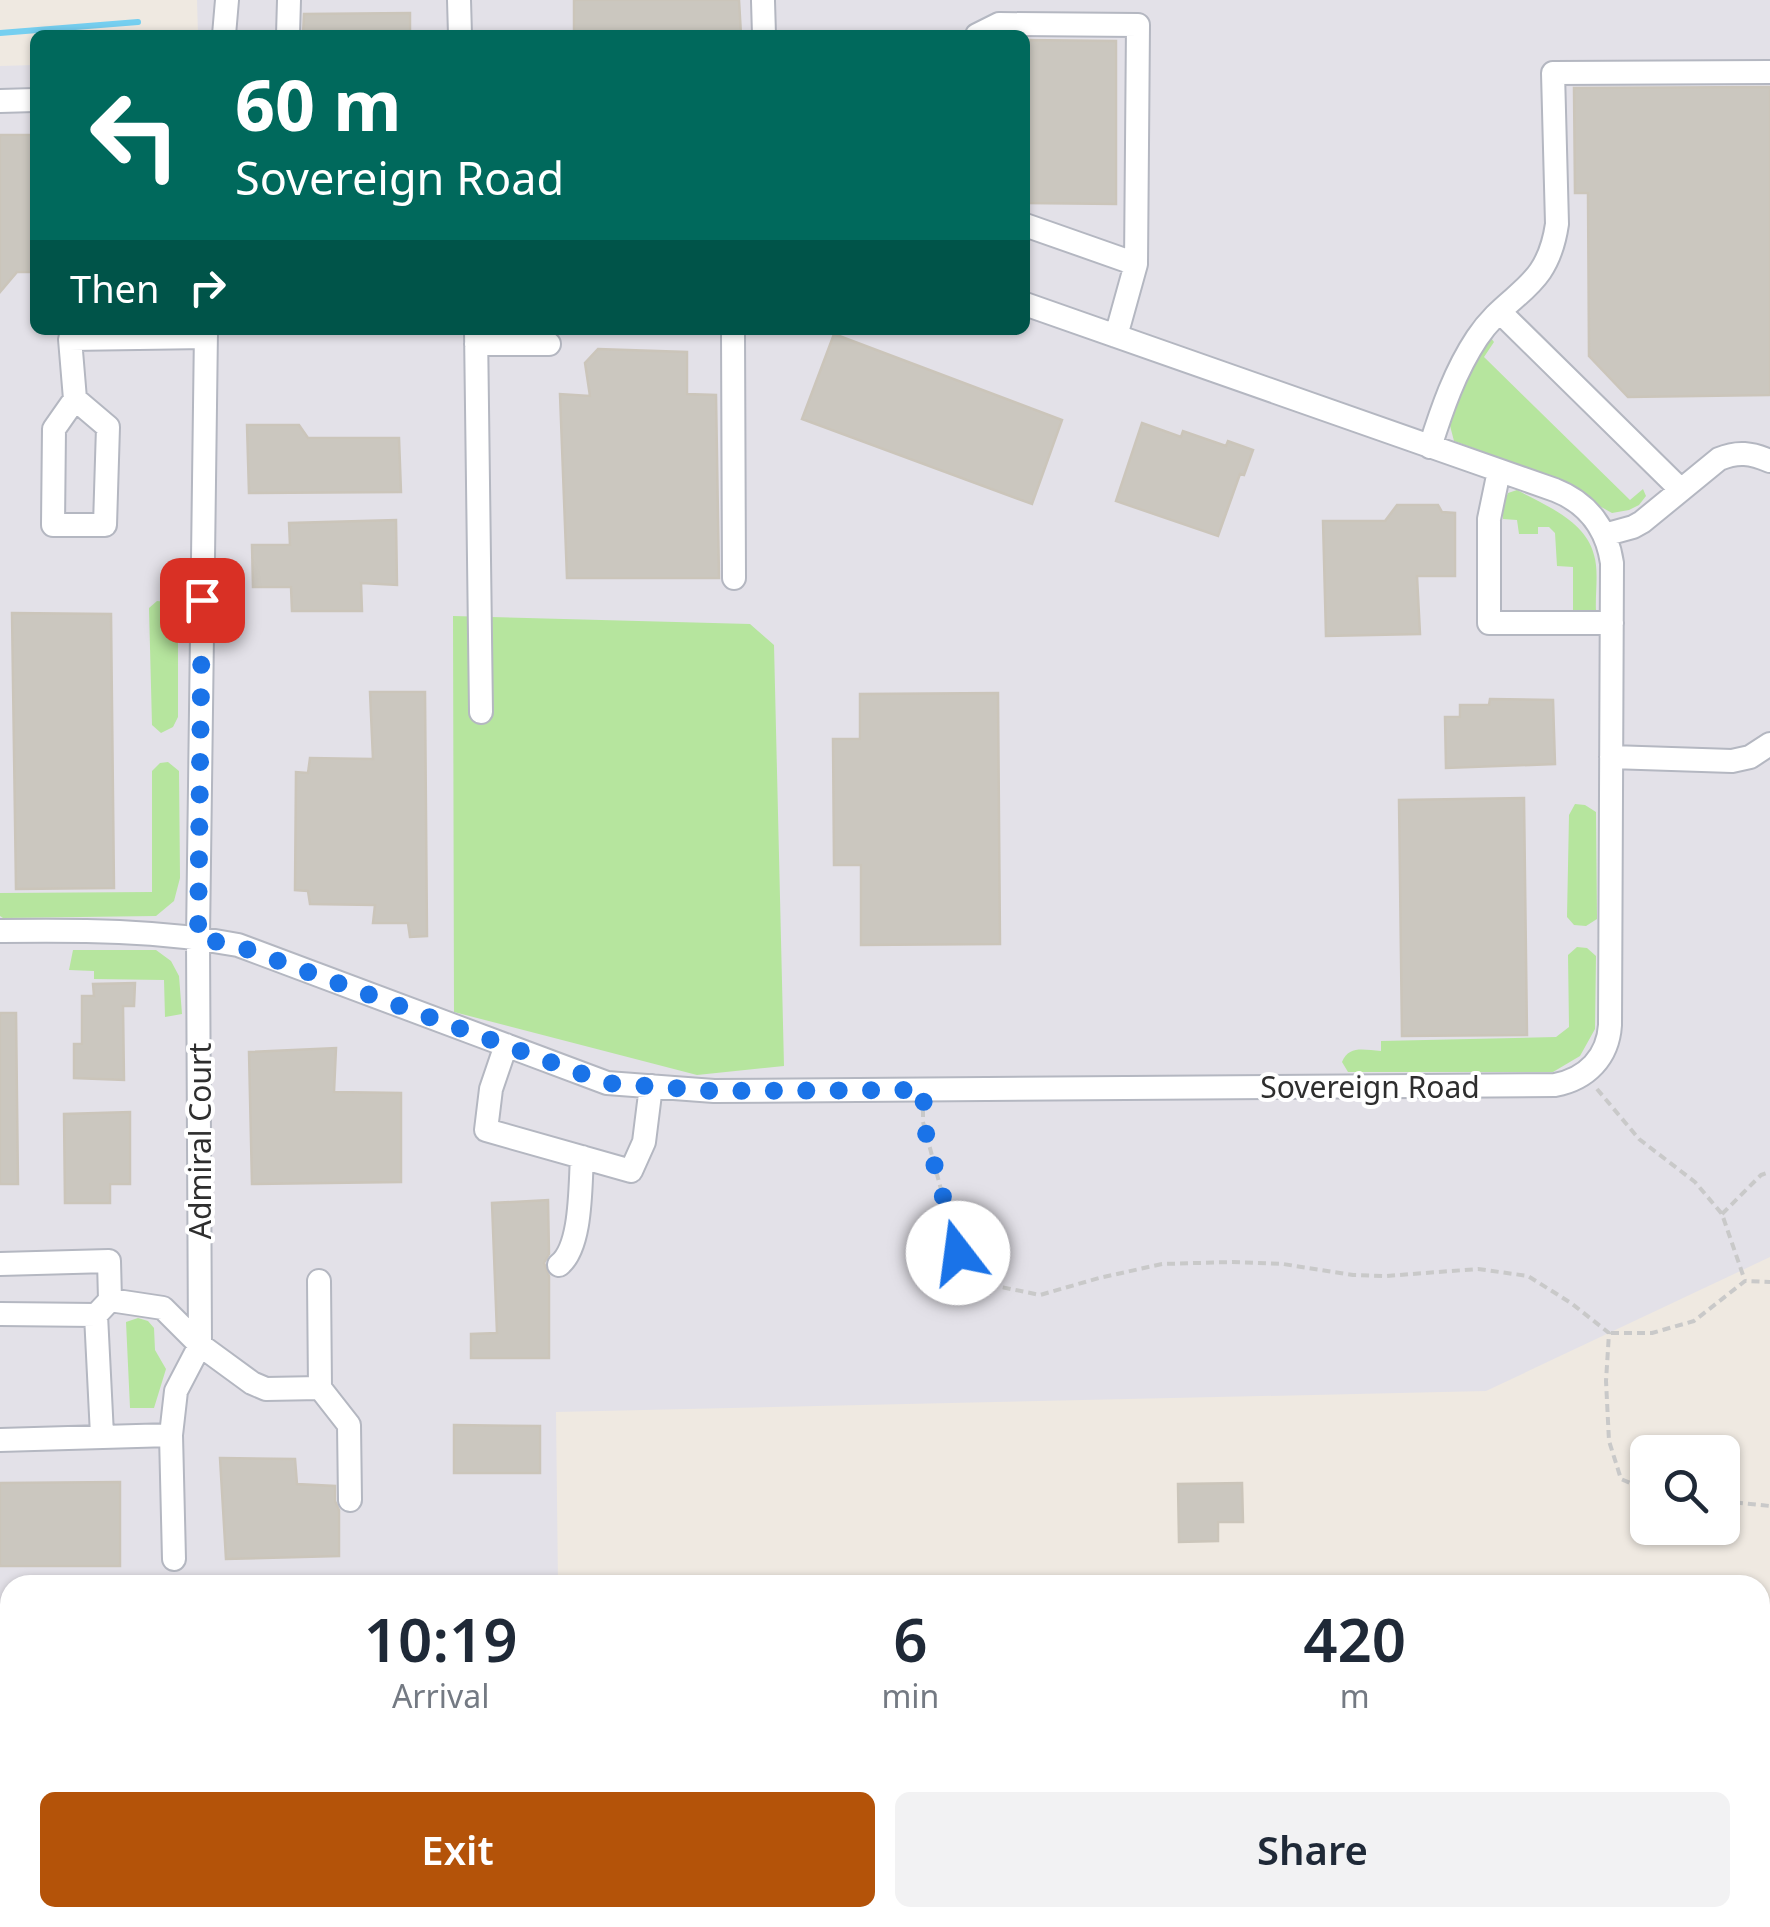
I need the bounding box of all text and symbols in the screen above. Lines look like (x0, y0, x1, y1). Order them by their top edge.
text: 60 m (235, 56, 402, 152)
icon: left (70, 70, 200, 200)
text: Sovereign Road (235, 147, 564, 208)
icon: right (180, 260, 235, 315)
text: Then (70, 262, 160, 314)
pin (160, 558, 245, 643)
icon: arrive (175, 573, 230, 628)
street label: Admiral Court (179, 1043, 220, 1239)
street label: Sovereign Road (1260, 1066, 1480, 1107)
position arrow (906, 1201, 1010, 1305)
map controls (1630, 1435, 1740, 1545)
button: search (1630, 1435, 1740, 1545)
text: 10:19 (364, 1598, 518, 1680)
text: 6 (893, 1598, 928, 1680)
text: 420 (1303, 1598, 1406, 1680)
text: Arrival (392, 1674, 490, 1717)
text: min (881, 1674, 939, 1717)
text: m (1340, 1674, 1370, 1717)
button: Exit (40, 1792, 875, 1907)
button: Share (895, 1792, 1730, 1907)

